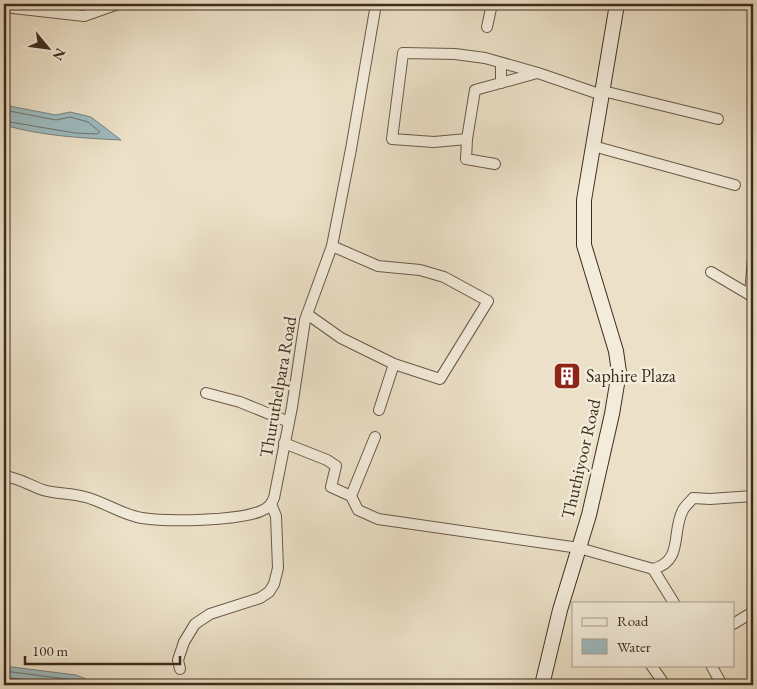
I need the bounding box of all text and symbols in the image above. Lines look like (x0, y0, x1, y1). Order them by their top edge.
north arrow (22, 22, 72, 72)
text: N (48, 45, 70, 64)
street label: Thuruthelpara Road (254, 314, 301, 459)
building icon: Saphire Plaza (552, 361, 582, 391)
place label: Saphire Plaza (586, 364, 677, 387)
street label: Thuthiyoor Road (556, 396, 606, 521)
legend (572, 602, 734, 666)
text: Road (617, 611, 649, 630)
scale bar (25, 634, 180, 666)
text: Water (617, 637, 651, 656)
text: 100 m (32, 641, 69, 660)

